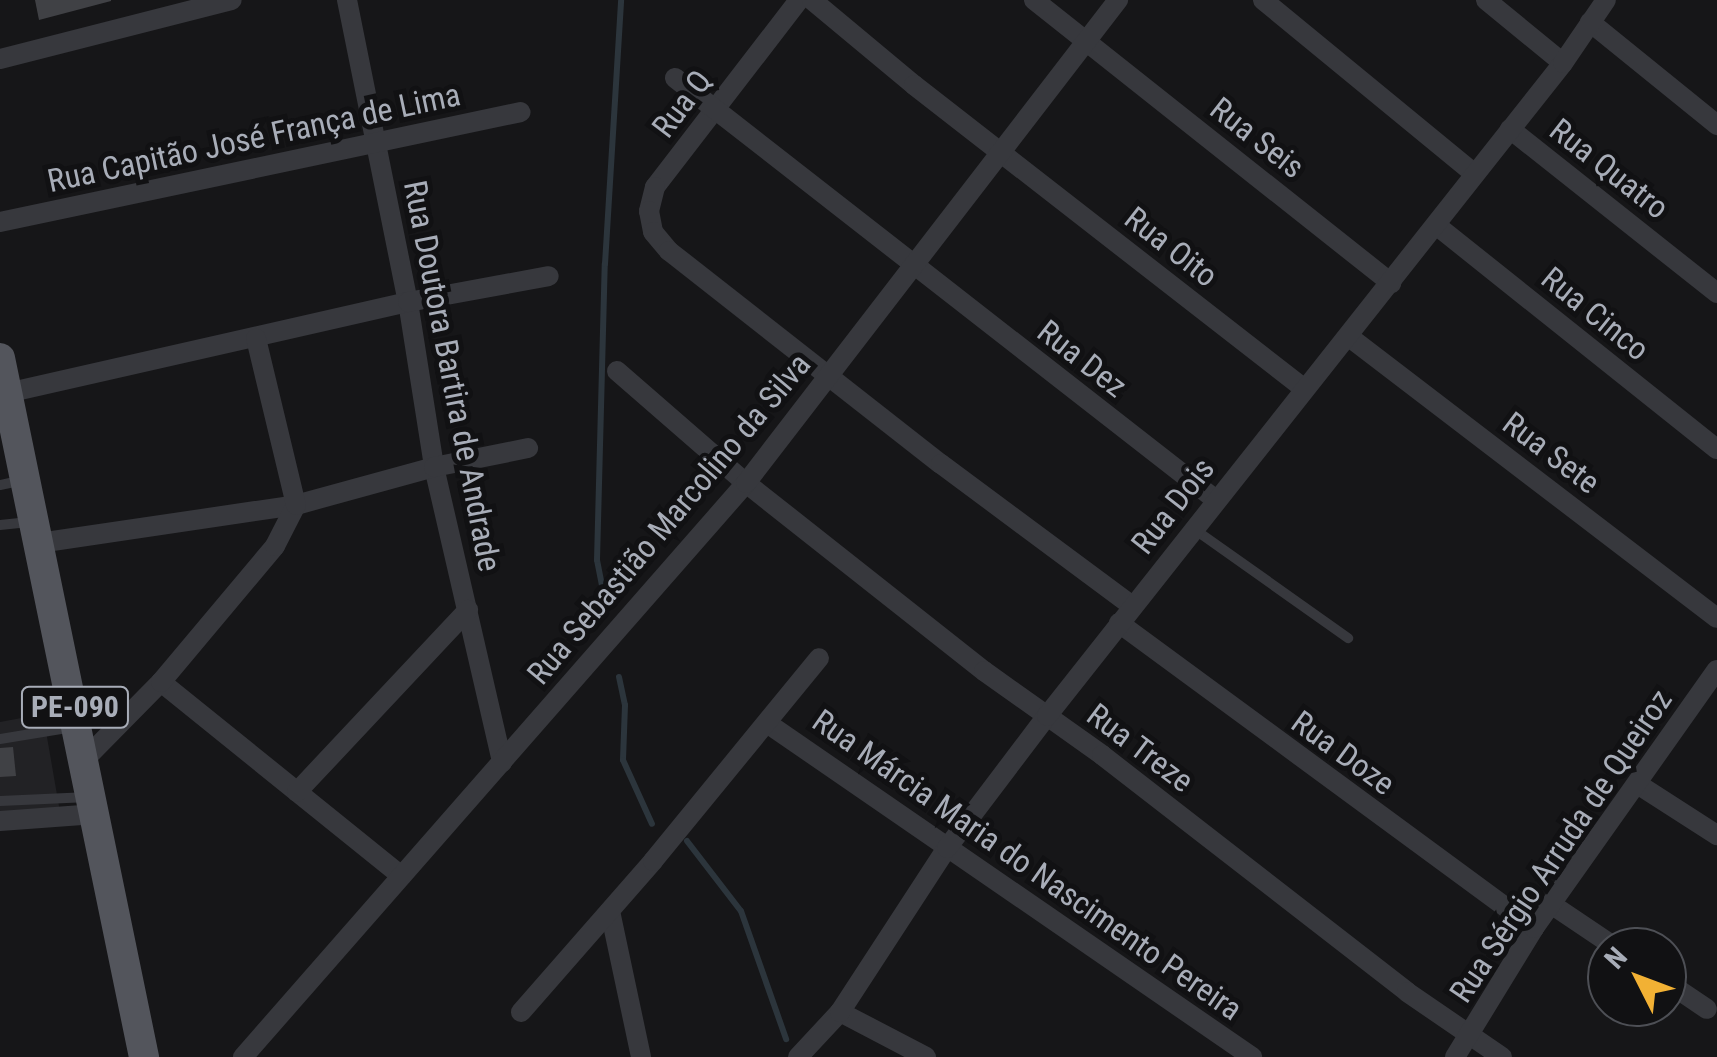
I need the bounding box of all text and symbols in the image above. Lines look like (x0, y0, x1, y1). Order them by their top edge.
street label: Rua Q (644, 63, 720, 145)
street label: Rua Capitão José França de Lima (44, 75, 464, 201)
street label: Rua Seis (1202, 89, 1312, 187)
street label: Rua Quatro (1542, 111, 1676, 227)
street label: Rua Doutora Bartira de Andrade (395, 177, 509, 575)
street label: Rua Oito (1117, 199, 1225, 295)
street label: Rua Cinco (1534, 259, 1656, 369)
street label: Rua Dez (1030, 312, 1134, 406)
street label: Rua Sebastião Marcolino da Silva (519, 346, 819, 692)
street label: Rua Sete (1495, 404, 1607, 502)
street label: Rua Dois (1124, 450, 1222, 562)
road number: PE-090 (20, 682, 130, 732)
street label: Rua Sérgio Arruda de Queiroz (1442, 682, 1680, 1010)
street label: Rua Treze (1079, 695, 1201, 801)
street label: Rua Márcia Maria do Nascimento Pereira (805, 702, 1249, 1028)
street label: Rua Doze (1284, 703, 1402, 803)
north arrow (1587, 927, 1687, 1027)
text: N (1598, 941, 1634, 975)

